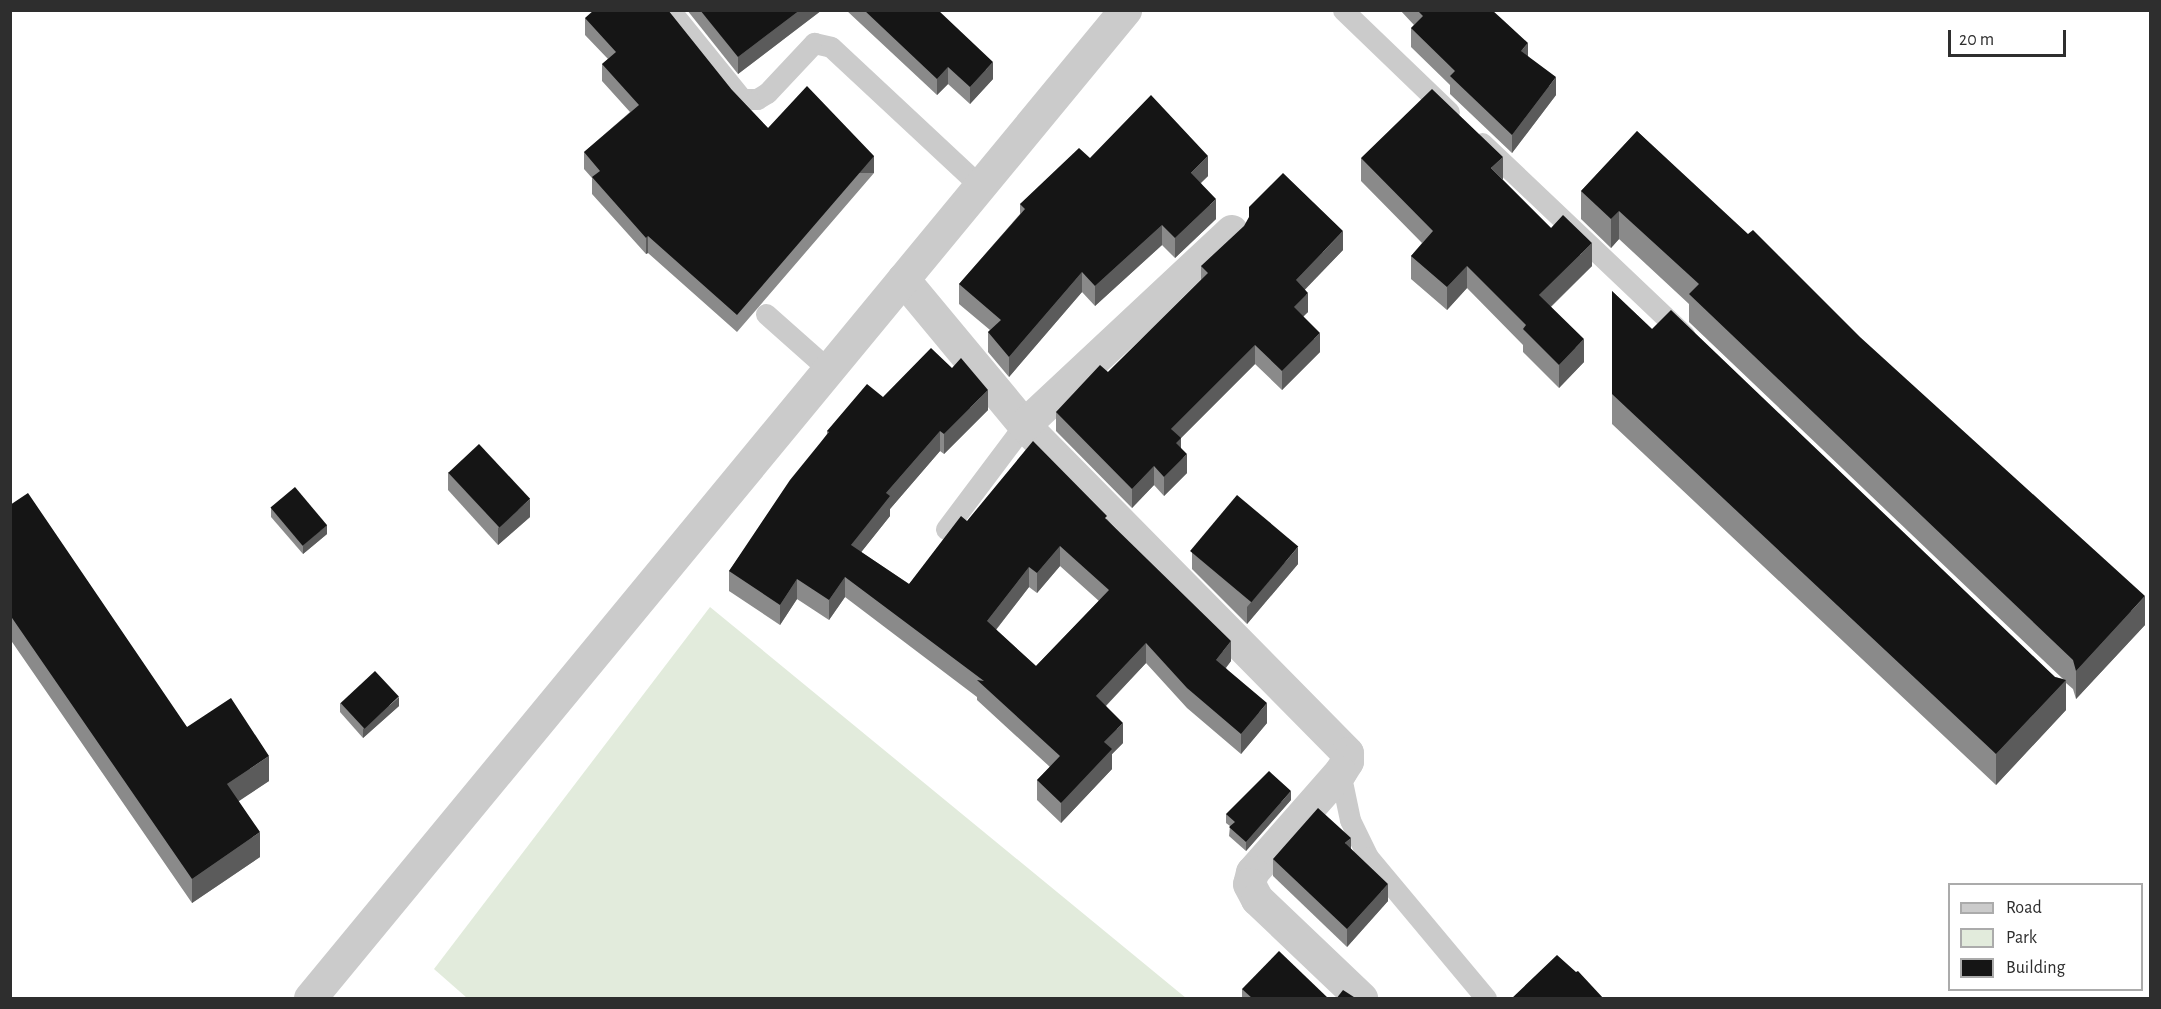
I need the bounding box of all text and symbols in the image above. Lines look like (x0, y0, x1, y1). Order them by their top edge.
scale bar (1951, 18, 2070, 56)
text: 20 m (1959, 31, 1994, 49)
legend (1948, 883, 2143, 991)
text: Road (2006, 899, 2042, 917)
text: Park (2006, 929, 2037, 947)
text: Building (2006, 959, 2065, 977)

